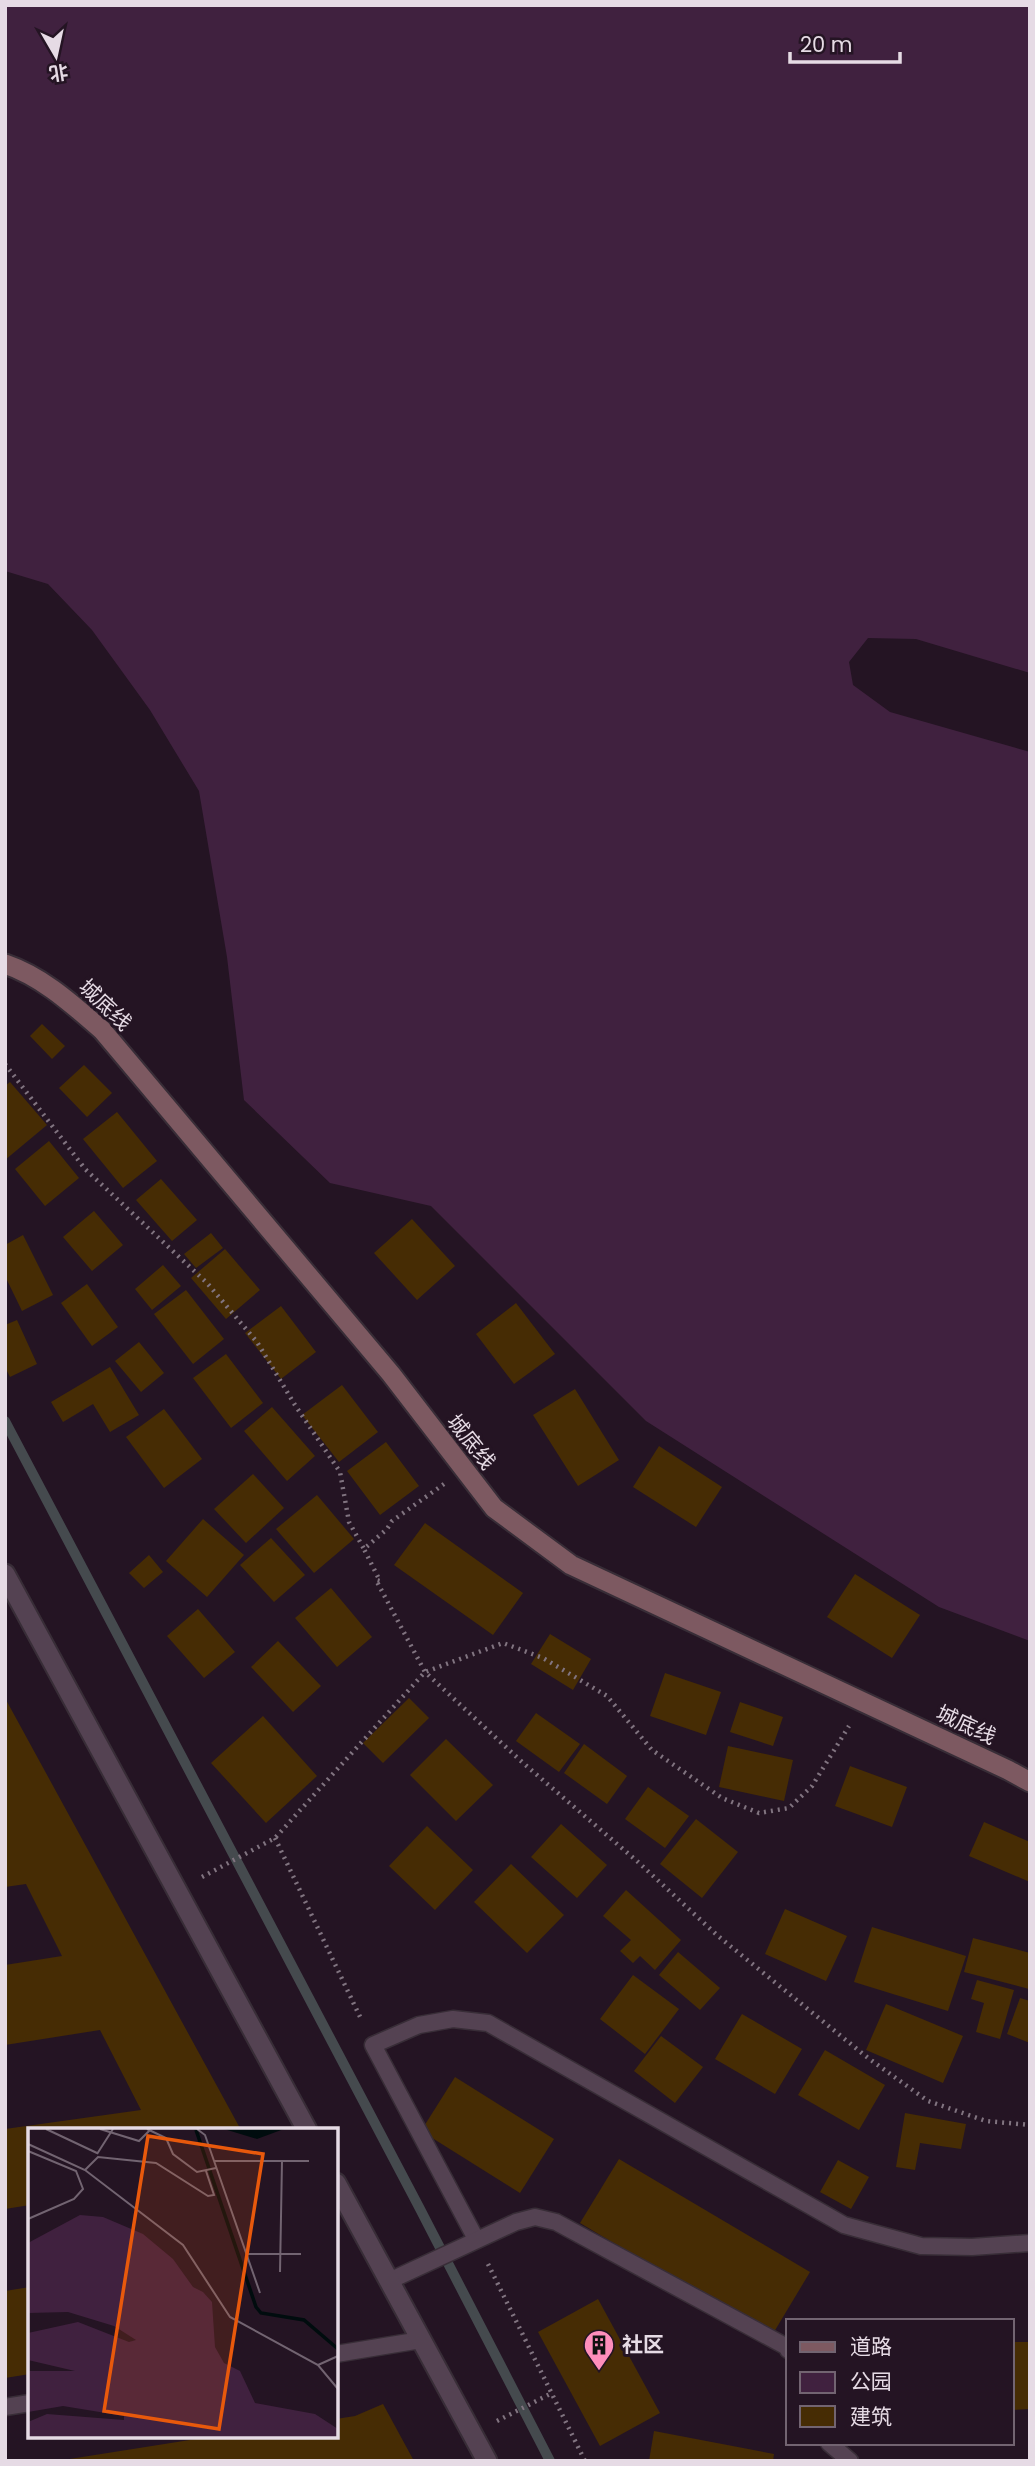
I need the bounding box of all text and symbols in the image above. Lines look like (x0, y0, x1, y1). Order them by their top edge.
north arrow (21, 21, 91, 91)
scale bar (790, 21, 900, 65)
text: 20 m (800, 30, 853, 59)
text: 北 (47, 57, 70, 87)
street label: 城底线 (73, 972, 138, 1037)
street label: 城底线 (441, 1408, 502, 1475)
street label: 城底线 (932, 1698, 1001, 1751)
inset map (28, 2128, 338, 2438)
legend (786, 2319, 1014, 2445)
building icon: 社区 (582, 2328, 616, 2372)
place label: 社区 (622, 2330, 664, 2359)
text: 道路 (850, 2332, 892, 2361)
text: 公园 (850, 2367, 892, 2396)
text: 建筑 (850, 2402, 892, 2431)

